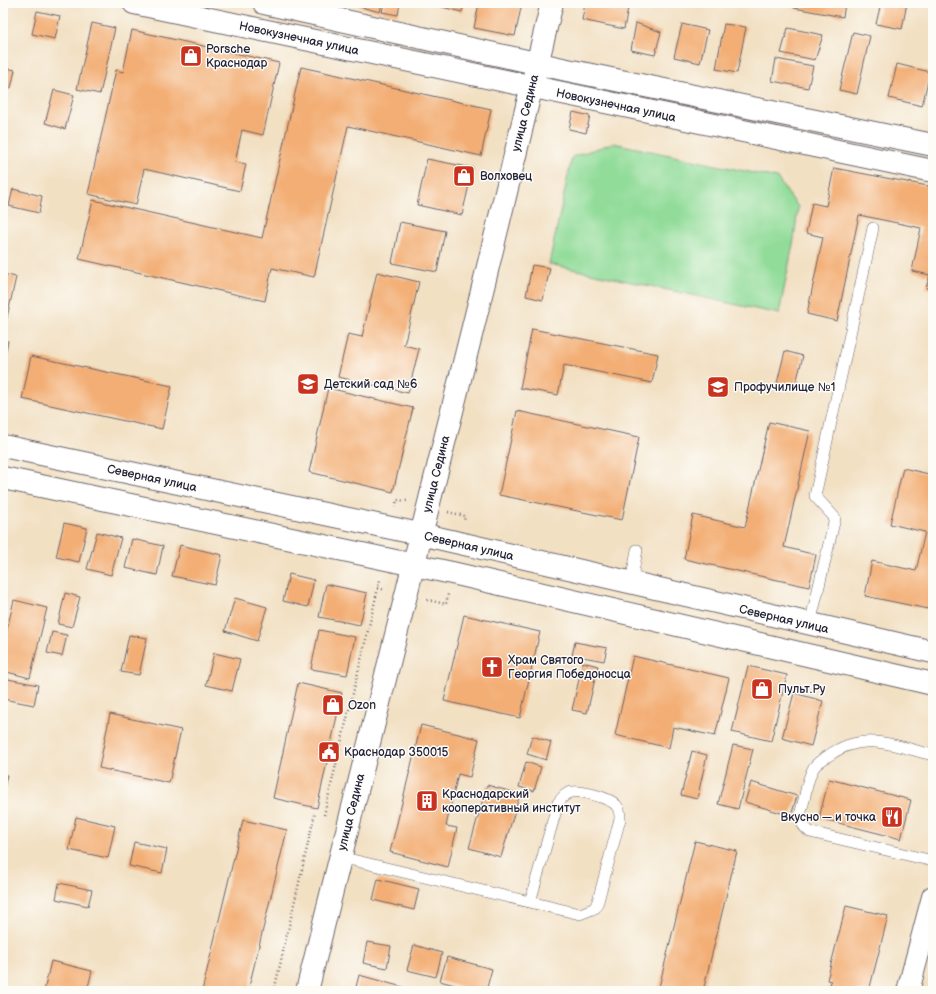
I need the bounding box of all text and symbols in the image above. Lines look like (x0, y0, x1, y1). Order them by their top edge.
street label: Новокузнечная улица (238, 18, 360, 59)
place label: Porsche Краснодар (206, 42, 268, 71)
shop icon: Porsche Краснодар (178, 43, 204, 69)
street label: улица Седина (509, 73, 542, 153)
street label: Новокузнечная улица (555, 85, 677, 126)
shop icon: Волховец (451, 163, 477, 189)
place label: Волховец (480, 169, 532, 184)
school or university icon: Детский сад №6 (295, 371, 321, 397)
school or university icon: Профучилище №1 (705, 374, 731, 400)
place label: Детский сад №6 (324, 377, 417, 392)
place label: Профучилище №1 (734, 380, 835, 395)
street label: улица Седина (420, 434, 453, 514)
street label: Северная улица (106, 462, 198, 495)
street label: Северная улица (423, 529, 515, 564)
street label: Северная улица (738, 602, 830, 637)
place label: Храм Святого Георгия Победоносца (508, 653, 631, 682)
church icon: Храм Святого Георгия Победоносца (479, 654, 505, 680)
shop icon: Пульт.Ру (749, 676, 775, 702)
place label: Пульт.Ру (778, 682, 826, 697)
shop icon: Ozon (320, 692, 346, 718)
place label: Ozon (348, 698, 376, 713)
public building icon: Краснодар 350015 (316, 739, 342, 765)
place label: Краснодар 350015 (344, 745, 449, 760)
street label: улица Седина (335, 772, 368, 852)
place label: Краснодарский кооперативный институт (442, 787, 581, 816)
building icon: Краснодарский кооперативный институт (414, 788, 440, 814)
restaurant icon: Вкусно — и точка (879, 804, 905, 830)
place label: Вкусно — и точка (781, 810, 876, 825)

